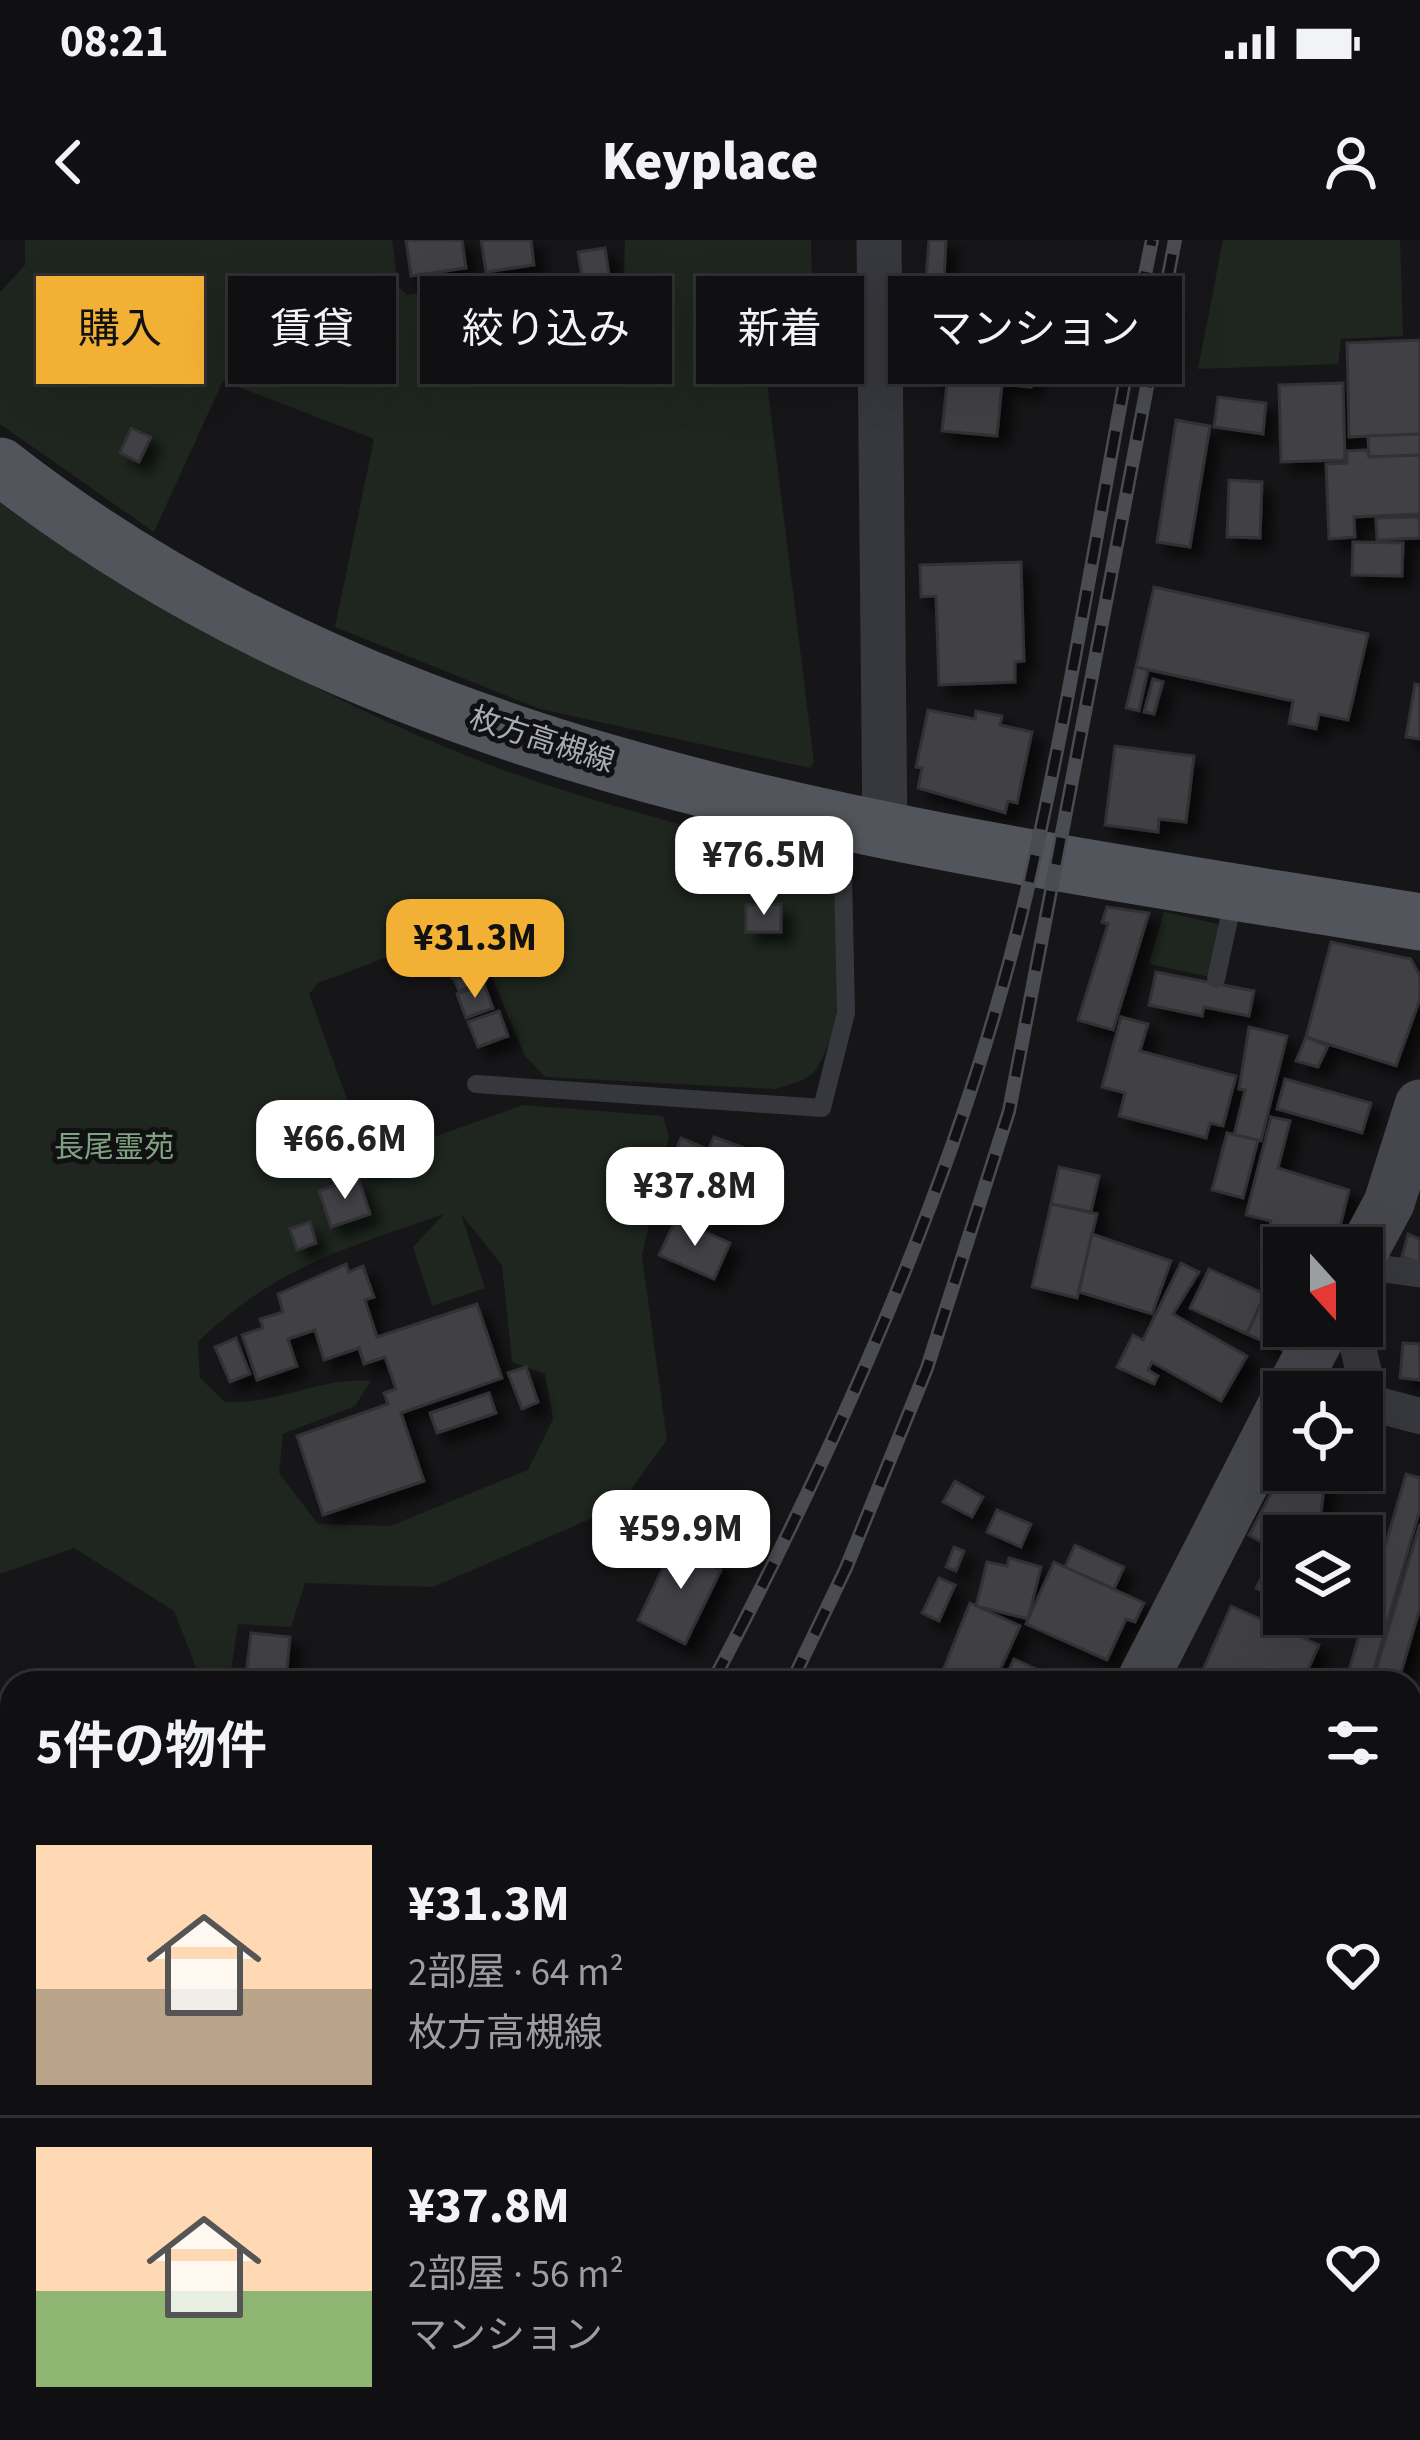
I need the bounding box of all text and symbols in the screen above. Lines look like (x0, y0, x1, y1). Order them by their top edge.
text: 08:21 (60, 10, 169, 74)
text: Keyplace (602, 124, 818, 201)
icon: back (36, 129, 102, 195)
icon: person (1318, 129, 1384, 195)
chip: 購入 (36, 276, 204, 384)
chip: 賃貸 (228, 276, 396, 384)
chip: 絞り込み (420, 276, 672, 384)
chip: 新着 (696, 276, 864, 384)
chip: マンション (888, 276, 1182, 384)
street label: 枚方高槻線 (464, 696, 620, 784)
pin: ¥76.5M (666, 816, 862, 918)
text: ¥76.5M (702, 827, 826, 883)
pin: ¥31.3M (377, 899, 573, 1001)
text: ¥31.3M (413, 910, 537, 966)
pin: ¥66.6M (247, 1100, 443, 1202)
text: ¥66.6M (283, 1111, 407, 1167)
park label: 長尾霊苑 (54, 1126, 174, 1169)
pin: ¥37.8M (597, 1147, 793, 1249)
text: ¥37.8M (633, 1158, 757, 1214)
north arrow (1263, 1227, 1383, 1347)
map controls (1263, 1227, 1383, 1635)
button: locate (1263, 1371, 1383, 1491)
pin: ¥59.9M (583, 1490, 779, 1592)
text: ¥59.9M (619, 1501, 743, 1557)
button: layers (1263, 1515, 1383, 1635)
icon: filters (1320, 1710, 1386, 1776)
text: 5件の物件 (36, 1711, 267, 1783)
text: ¥31.3M (408, 1868, 570, 1940)
icon: home (132, 1893, 276, 2037)
icon: heart (1320, 1932, 1386, 1998)
text: 2部屋 · 64 m² (408, 1945, 624, 2001)
text: 枚方高槻線 (408, 2006, 603, 2062)
text: ¥37.8M (408, 2170, 570, 2242)
icon: home (132, 2195, 276, 2339)
icon: heart (1320, 2234, 1386, 2300)
text: 2部屋 · 56 m² (408, 2247, 624, 2303)
text: マンション (408, 2308, 603, 2364)

